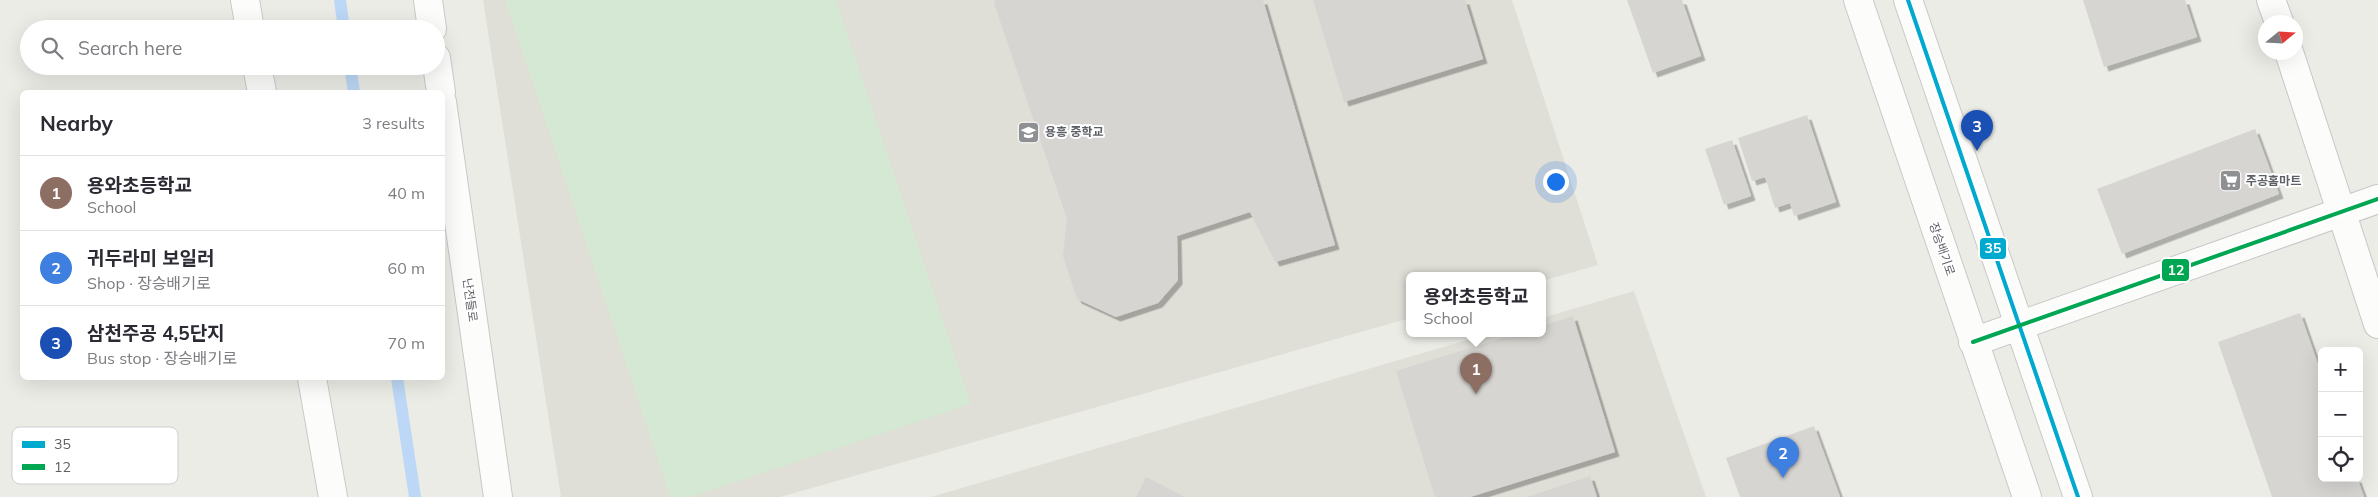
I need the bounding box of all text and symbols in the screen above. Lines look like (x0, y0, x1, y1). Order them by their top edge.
north arrow (2258, 15, 2303, 60)
search box (20, 20, 445, 75)
icon: search (38, 34, 66, 62)
text: Search here (78, 36, 182, 60)
text: Nearby (40, 110, 113, 136)
pin: 3 (1961, 110, 1993, 151)
text: 3 results (362, 113, 425, 133)
school or university icon: 용흥 중학교 (1017, 120, 1041, 144)
place label: 용흥 중학교 (1045, 124, 1104, 139)
your location (1543, 169, 1569, 195)
supermarket icon: 주공홈마트 (2218, 169, 2242, 193)
text: 용와초등학교 (87, 173, 192, 197)
place label: 주공홈마트 (2246, 173, 2301, 188)
text: 1 (51, 183, 61, 203)
text: 40 m (388, 183, 425, 203)
text: School (87, 197, 136, 217)
street label: 장승배기로 (1926, 220, 1959, 277)
line badge: 35 (1979, 237, 2007, 260)
text: 35 (1985, 239, 2001, 257)
text: 귀두라미 보일러 (87, 246, 215, 270)
text: 2 (51, 258, 61, 278)
text: 60 m (388, 258, 425, 278)
line badge: 12 (2161, 258, 2190, 282)
text: 12 (2168, 261, 2184, 279)
popup (1406, 272, 1546, 337)
text: Shop · 장승배기로 (87, 273, 211, 293)
street label: 난전들로 (460, 277, 481, 323)
text: 용와초등학교 (1424, 284, 1528, 308)
text: School (1424, 308, 1473, 328)
text: 삼천주공 4,5단지 (87, 321, 225, 345)
text: 3 (51, 333, 61, 353)
text: 70 m (388, 333, 425, 353)
map controls (2318, 347, 2363, 482)
button: + (2318, 347, 2363, 392)
text: Bus stop · 장승배기로 (87, 348, 237, 368)
pin: 1 (1460, 353, 1492, 394)
button: − (2318, 392, 2363, 437)
legend (12, 427, 178, 484)
text: 35 (54, 435, 71, 453)
pin: 2 (1767, 437, 1799, 478)
button: locate (2318, 437, 2363, 482)
text: 12 (54, 458, 71, 476)

